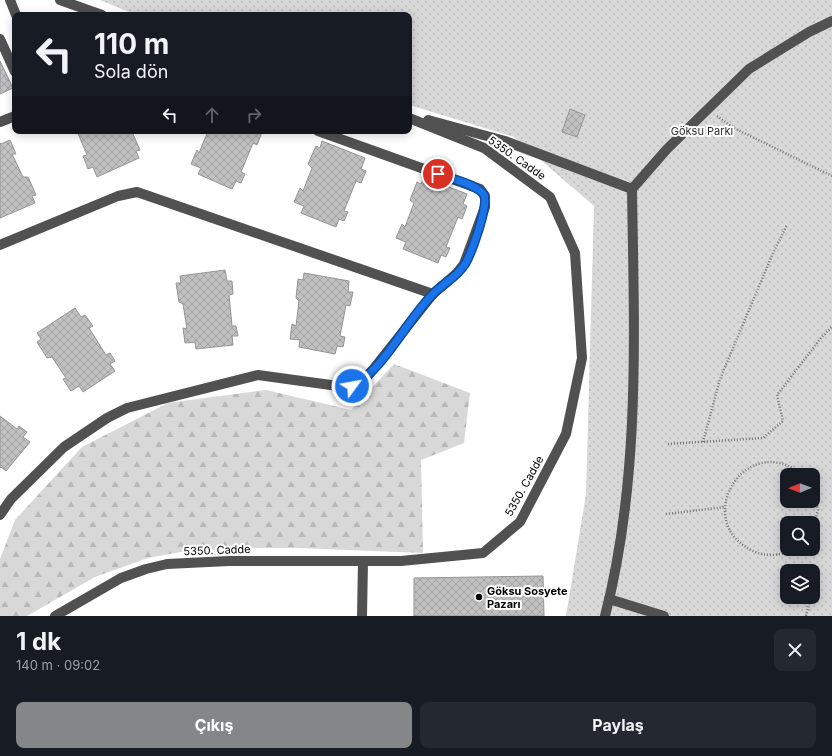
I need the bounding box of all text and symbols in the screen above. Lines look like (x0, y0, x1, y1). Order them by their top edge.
text: 110 m (94, 27, 169, 61)
icon: left (28, 28, 80, 80)
text: Sola dön (94, 61, 168, 82)
icon: left (159, 104, 181, 126)
icon: ahead (201, 104, 223, 126)
icon: right (243, 104, 265, 126)
park label: Göksu Parkı (671, 124, 733, 138)
street label: 5350. Cadde (485, 133, 549, 183)
pin (421, 157, 455, 191)
icon: arrive (427, 163, 449, 185)
position arrow (331, 365, 373, 407)
street label: 5350. Cadde (502, 453, 546, 519)
north arrow (780, 468, 820, 508)
map controls (780, 468, 820, 604)
button: search (780, 516, 820, 556)
street label: 5350. Cadde (183, 542, 251, 558)
button: layers (780, 564, 820, 604)
place label: Göksu Sosyete Pazarı (487, 584, 568, 611)
marker: Göksu Sosyete Pazarı (474, 592, 484, 602)
text: 1 dk (16, 627, 61, 656)
button: close (774, 629, 816, 671)
text: 140 m · 09:02 (16, 657, 100, 673)
button: Çıkış (16, 702, 412, 748)
button: Paylaş (420, 702, 816, 748)

